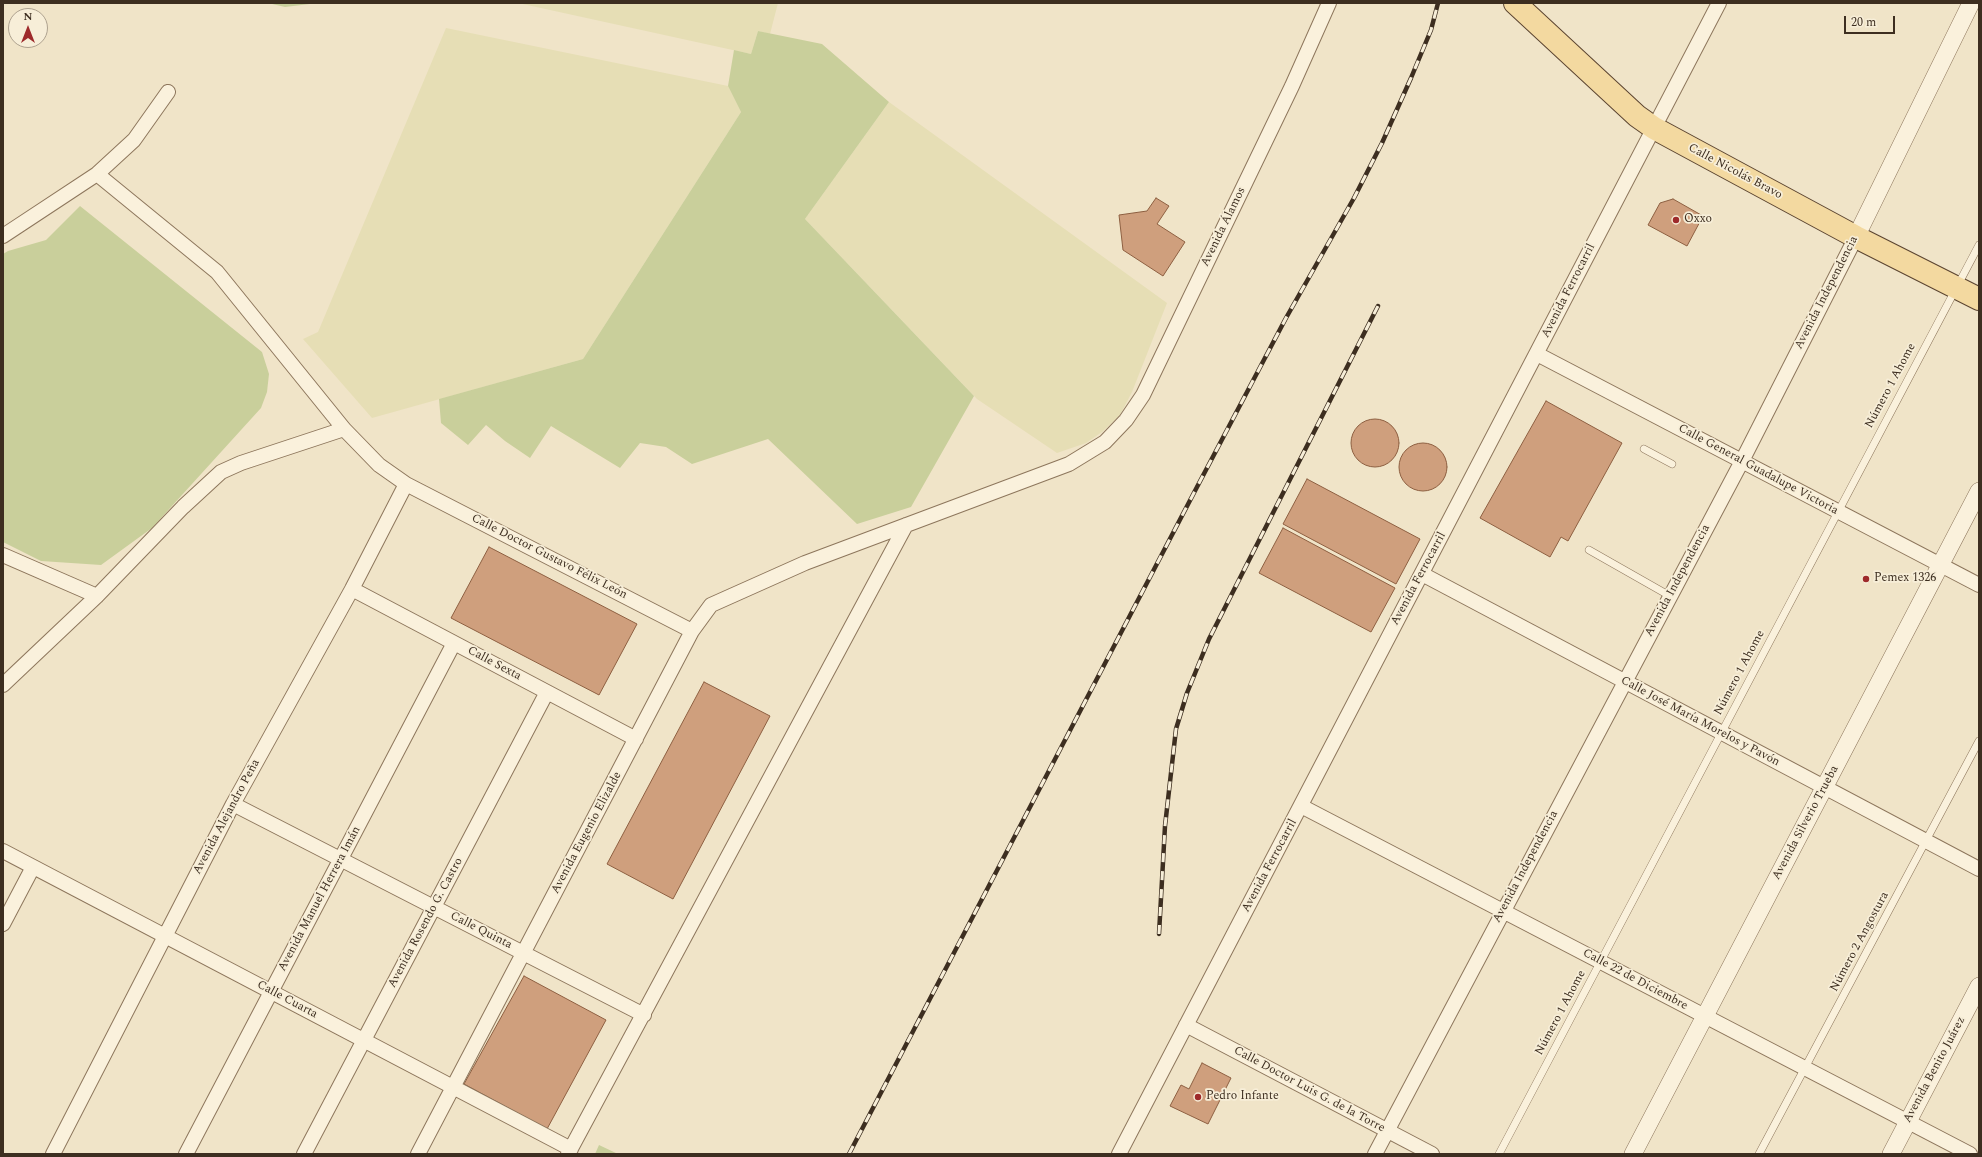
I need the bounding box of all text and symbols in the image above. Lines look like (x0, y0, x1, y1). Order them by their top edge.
north arrow (8, 8, 48, 48)
text: N (24, 8, 32, 25)
scale bar (1846, 8, 1897, 34)
text: 20 m (1851, 13, 1876, 32)
street label: Calle Nicolás Bravo (1686, 141, 1784, 203)
street label: Avenida Álamos (1199, 185, 1249, 269)
place label: Oxxo (1684, 213, 1712, 227)
marker: Oxxo (1671, 215, 1681, 225)
street label: Avenida Independencia (1792, 234, 1862, 352)
street label: Avenida Ferrocarril (1539, 242, 1599, 340)
street label: Número 1 Ahome (1863, 341, 1919, 431)
street label: Calle General Guadalupe Victoria (1676, 422, 1840, 518)
street label: Calle Doctor Gustavo Félix León (469, 511, 629, 603)
street label: Avenida Independencia (1642, 522, 1714, 640)
street label: Avenida Ferrocarril (1388, 530, 1450, 628)
place label: Pemex 1326 (1874, 572, 1936, 586)
marker: Pemex 1326 (1861, 574, 1871, 584)
street label: Número 1 Ahome (1712, 628, 1768, 718)
street label: Calle Sexta (465, 644, 523, 684)
street label: Calle José María Morelos y Pavón (1618, 674, 1782, 770)
street label: Avenida Alejandro Peña (191, 757, 263, 877)
street label: Avenida Silverio Trueba (1770, 763, 1842, 883)
street label: Avenida Eugenio Elizalde (549, 770, 625, 896)
street label: Avenida Independencia (1490, 808, 1562, 926)
street label: Avenida Ferrocarril (1239, 817, 1301, 915)
street label: Avenida Manuel Herrera Imán (276, 824, 364, 974)
street label: Avenida Rosendo G. Castro (386, 855, 466, 991)
street label: Número 2 Angostura (1828, 889, 1892, 995)
street label: Calle Quinta (448, 909, 514, 953)
street label: Calle 22 de Diciembre (1580, 946, 1690, 1014)
street label: Número 1 Ahome (1533, 968, 1589, 1058)
street label: Calle Cuarta (254, 978, 320, 1022)
street label: Avenida Benito Juárez (1901, 1014, 1969, 1126)
street label: Calle Doctor Luis G. de la Torre (1231, 1044, 1387, 1136)
place label: Pedro Infante (1206, 1090, 1279, 1104)
marker: Pedro Infante (1193, 1092, 1203, 1102)

